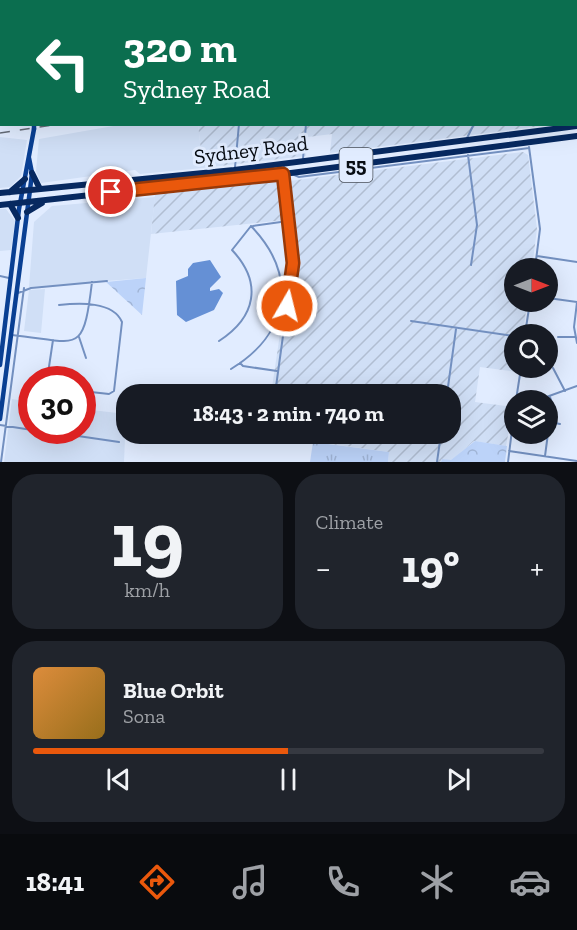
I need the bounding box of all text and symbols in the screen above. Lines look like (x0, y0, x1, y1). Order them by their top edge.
text: 320 m (123, 22, 237, 73)
icon: left (24, 24, 102, 102)
text: Sydney Road (123, 73, 270, 105)
street label: Sydney Road (192, 130, 310, 169)
road number: 55 (340, 148, 372, 182)
pin (85, 166, 136, 217)
icon: arrive (94, 175, 127, 208)
north arrow (504, 258, 558, 312)
map controls (504, 258, 558, 444)
position arrow (255, 274, 319, 338)
button: search (504, 324, 558, 378)
speed limit sign: 30 (18, 366, 96, 444)
button: layers (504, 390, 558, 444)
text: 18:43 · 2 min · 740 m (193, 400, 384, 427)
text: 19 (111, 492, 184, 586)
text: Climate (316, 510, 383, 534)
text: 19° (401, 540, 460, 594)
text: − (316, 548, 331, 587)
text: + (530, 548, 544, 587)
text: km/h (124, 578, 170, 602)
text: Blue Orbit (123, 677, 223, 704)
text: Sona (123, 704, 165, 728)
icon: previous (102, 763, 135, 796)
icon: pause (272, 763, 305, 796)
icon: next (442, 763, 475, 796)
icon: directions (136, 861, 178, 903)
icon: music (229, 861, 271, 903)
icon: phone (322, 861, 364, 903)
icon: climate (416, 861, 458, 903)
icon: car (509, 861, 551, 903)
text: 18:41 (26, 866, 84, 898)

